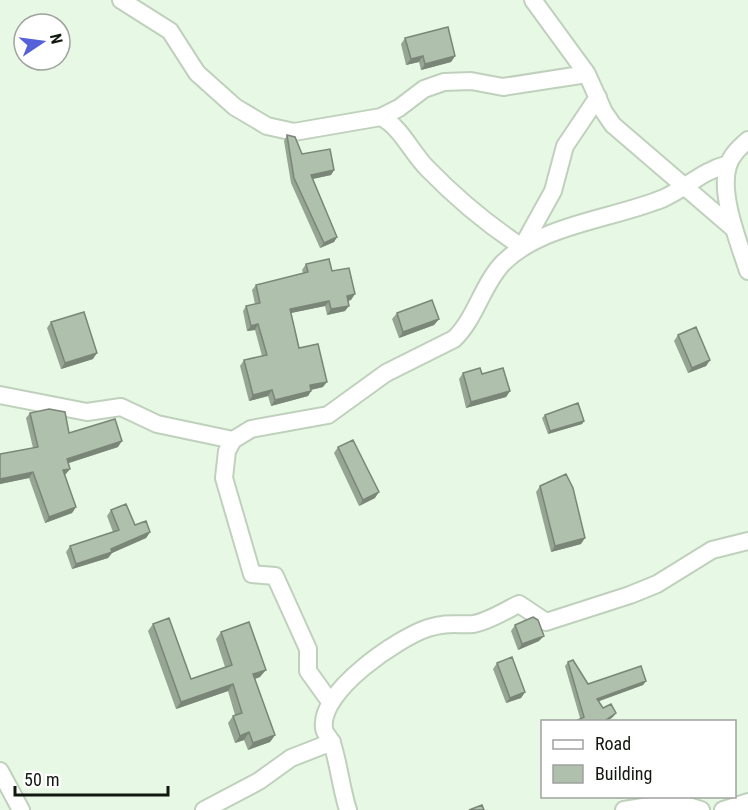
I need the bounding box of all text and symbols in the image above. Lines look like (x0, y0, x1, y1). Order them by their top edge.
north arrow (12, 12, 72, 72)
text: N (46, 32, 66, 46)
legend (541, 720, 736, 798)
text: Road (595, 733, 631, 754)
scale bar (15, 759, 168, 797)
text: Building (595, 763, 652, 784)
text: 50 m (24, 769, 59, 790)

